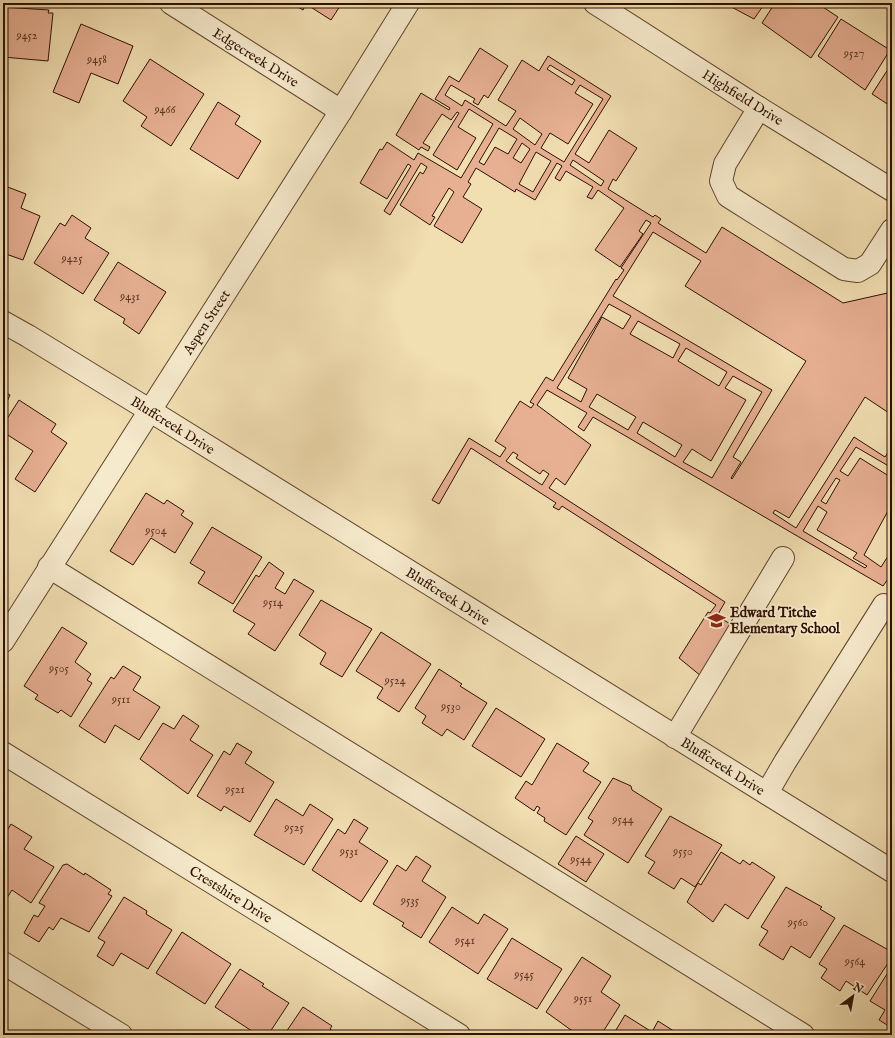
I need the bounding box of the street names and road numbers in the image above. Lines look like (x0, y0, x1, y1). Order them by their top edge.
street label: Edgecreek Drive (209, 24, 302, 92)
street label: Highfield Drive (699, 66, 787, 130)
street label: Aspen Street (179, 287, 235, 359)
street label: Bluffcreek Drive (127, 393, 218, 459)
street label: Bluffcreek Drive (402, 564, 493, 630)
street label: Bluffcreek Drive (677, 734, 768, 800)
street label: Crestshire Drive (186, 862, 276, 928)

